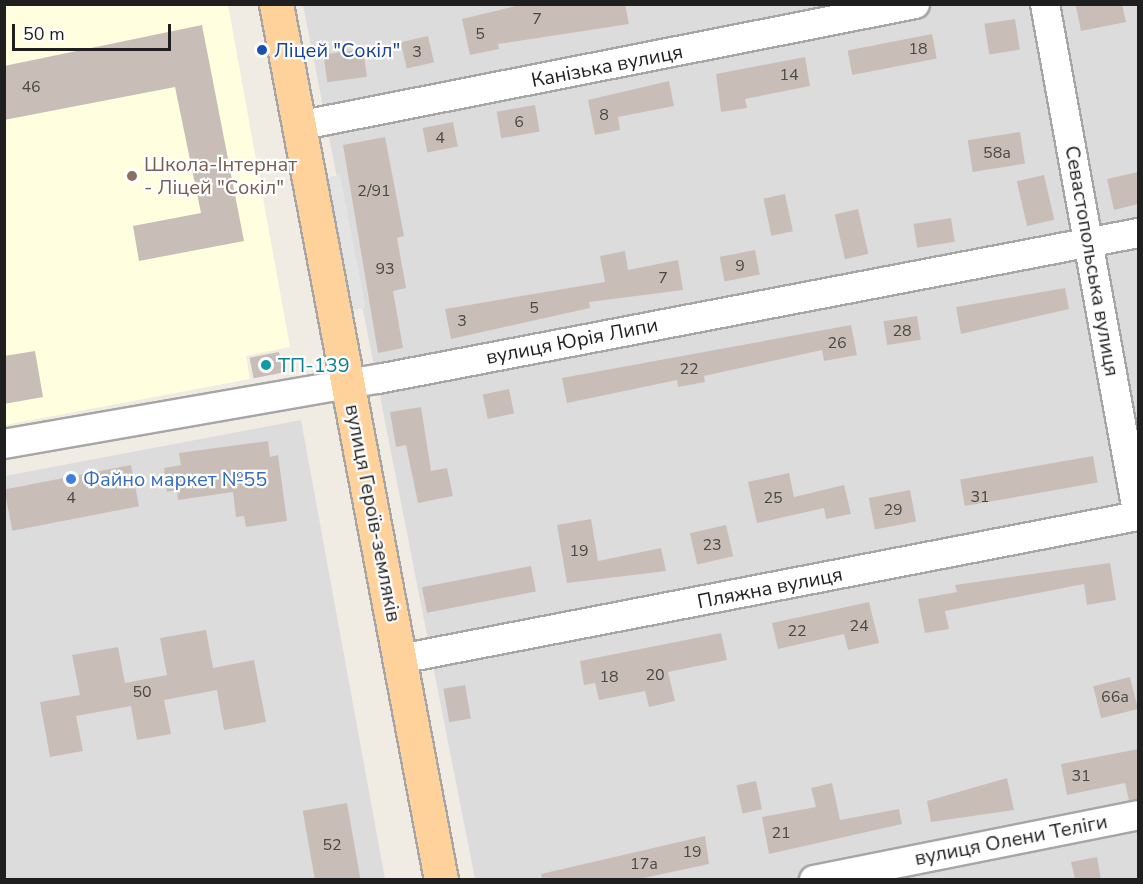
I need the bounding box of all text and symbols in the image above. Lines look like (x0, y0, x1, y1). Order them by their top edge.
house number: 7 (532, 9, 542, 29)
scale bar (15, 12, 174, 50)
text: 50 m (23, 22, 65, 46)
house number: 5 (475, 24, 485, 44)
place label: Ліцей "Сокіл" (274, 38, 400, 62)
house number: 18 (908, 39, 928, 59)
street label: Канізька вулиця (529, 40, 685, 92)
house number: 3 (412, 42, 422, 62)
marker: Ліцей "Сокіл" (255, 43, 269, 57)
house number: 14 (779, 65, 799, 85)
house number: 46 (21, 77, 41, 97)
house number: 8 (599, 105, 609, 125)
house number: 6 (514, 112, 524, 132)
house number: 4 (435, 128, 445, 148)
house number: 58а (983, 143, 1011, 163)
street label: Севастопольська вулиця (1060, 144, 1124, 378)
place label: Школа-Інтернат - Ліцей "Сокіл" (144, 152, 297, 199)
marker: Школа-Інтернат - Ліцей "Сокіл" (125, 169, 139, 183)
house number: 2/91 (357, 181, 391, 201)
house number: 9 (735, 256, 745, 276)
house number: 93 (375, 259, 395, 279)
house number: 7 (658, 268, 668, 288)
house number: 5 (529, 298, 539, 318)
house number: 3 (457, 311, 467, 331)
street label: вулиця Юрія Липи (484, 313, 660, 369)
house number: 28 (892, 321, 912, 341)
house number: 26 (827, 333, 847, 353)
place label: ТП-139 (278, 353, 350, 377)
marker: ТП-139 (259, 358, 273, 372)
house number: 22 (679, 359, 699, 379)
street label: вулиця Героїв-земляків (340, 402, 406, 624)
place label: Файно маркет №55 (83, 467, 267, 491)
marker: Файно маркет №55 (64, 472, 78, 486)
house number: 31 (970, 487, 990, 507)
house number: 4 (66, 488, 76, 508)
house number: 25 (763, 488, 783, 508)
house number: 29 (883, 500, 903, 520)
house number: 23 (702, 535, 722, 555)
house number: 19 (569, 541, 589, 561)
street label: Пляжна вулиця (695, 562, 845, 614)
house number: 24 (849, 616, 869, 636)
house number: 22 (787, 621, 807, 641)
house number: 20 (645, 665, 665, 685)
house number: 18 (599, 667, 619, 687)
house number: 50 (132, 682, 152, 702)
house number: 66а (1101, 687, 1129, 707)
house number: 31 (1071, 766, 1091, 786)
street label: вулиця Олени Теліги (913, 810, 1109, 870)
house number: 21 (771, 823, 791, 843)
house number: 52 (322, 835, 342, 855)
house number: 19 (682, 842, 702, 862)
house number: 17а (630, 854, 658, 874)

